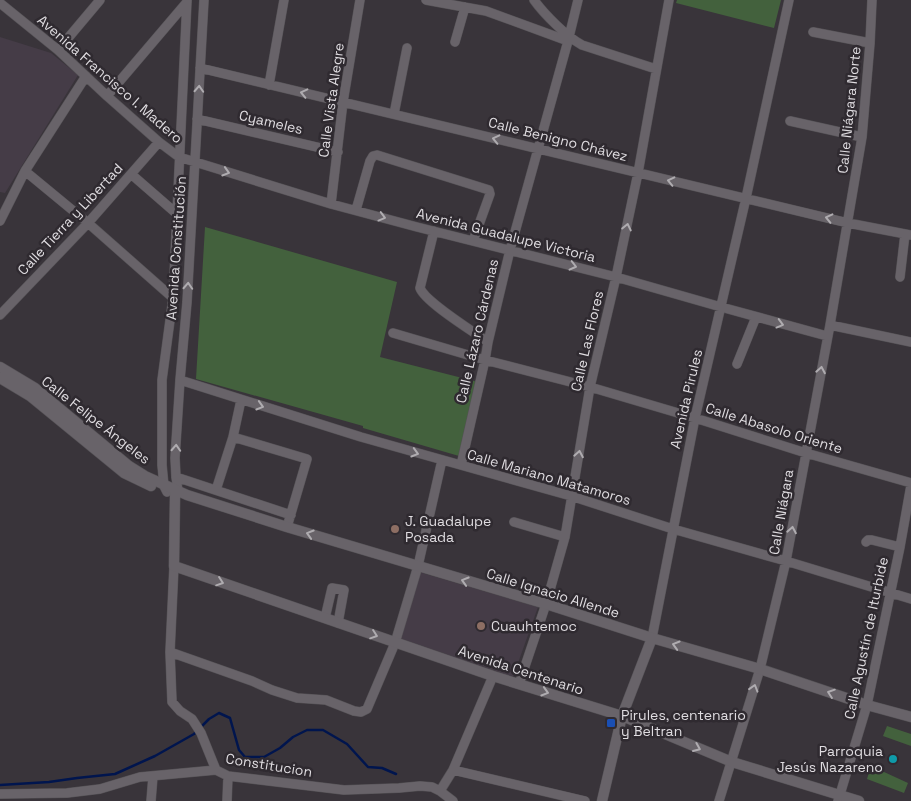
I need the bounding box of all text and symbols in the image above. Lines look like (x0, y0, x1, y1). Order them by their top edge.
street label: Avenida Francisco I. Madero (34, 11, 186, 147)
street label: Calle Vista Alegre (314, 41, 348, 159)
street label: Calle Niágara Norte (833, 46, 865, 174)
one-way arrow (193, 85, 204, 93)
one-way arrow (299, 88, 308, 99)
street label: Cyameles (237, 106, 305, 138)
street label: Calle Benigno Chávez (486, 113, 630, 165)
one-way arrow (491, 134, 500, 145)
street label: Calle Tierra y Libertad (14, 159, 126, 279)
one-way arrow (221, 166, 229, 176)
street label: Avenida Constitución (162, 175, 190, 321)
one-way arrow (666, 176, 675, 187)
street label: Avenida Guadalupe Victoria (415, 204, 597, 266)
one-way arrow (377, 212, 385, 222)
one-way arrow (824, 213, 833, 224)
one-way arrow (621, 222, 632, 231)
street label: Calle Lázaro Cárdenas (452, 257, 502, 405)
one-way arrow (568, 260, 577, 271)
one-way arrow (182, 282, 193, 290)
street label: Calle Las Flores (567, 289, 607, 393)
one-way arrow (776, 318, 784, 328)
street label: Avenida Pirules (666, 347, 706, 451)
one-way arrow (815, 365, 825, 374)
street label: Calle Felipe Ángeles (38, 372, 154, 468)
street label: Calle Abasolo Oriente (703, 399, 845, 457)
one-way arrow (255, 400, 263, 410)
one-way arrow (170, 444, 181, 452)
street label: Calle Mariano Matamoros (465, 445, 633, 509)
one-way arrow (411, 447, 419, 457)
one-way arrow (573, 450, 583, 459)
street label: Calle Niágara (765, 468, 797, 556)
place label: J. Guadalupe Posada (405, 512, 491, 546)
marker: J. Guadalupe Posada (389, 523, 401, 535)
one-way arrow (786, 525, 796, 534)
one-way arrow (306, 529, 314, 539)
street label: Calle Agustín de Iturbide (840, 555, 892, 721)
street label: Calle Ignacio Allende (484, 564, 622, 622)
one-way arrow (216, 576, 224, 586)
one-way arrow (462, 576, 470, 586)
place label: Cuauhtemoc (491, 617, 577, 635)
marker: Cuauhtemoc (475, 620, 487, 632)
one-way arrow (369, 629, 378, 639)
one-way arrow (672, 640, 680, 650)
street label: Avenida Centenario (456, 641, 586, 699)
one-way arrow (749, 684, 759, 692)
one-way arrow (540, 686, 548, 696)
one-way arrow (827, 688, 836, 698)
place label: Pirules, centenario y Beltran (621, 706, 746, 740)
marker: Pirules, centenario y Beltran (605, 717, 617, 729)
one-way arrow (692, 741, 701, 752)
place label: Parroquia Jesús Nazareno (777, 742, 883, 776)
street label: Constitucion (224, 749, 314, 781)
marker: Parroquia Jesús Nazareno (887, 753, 899, 765)

